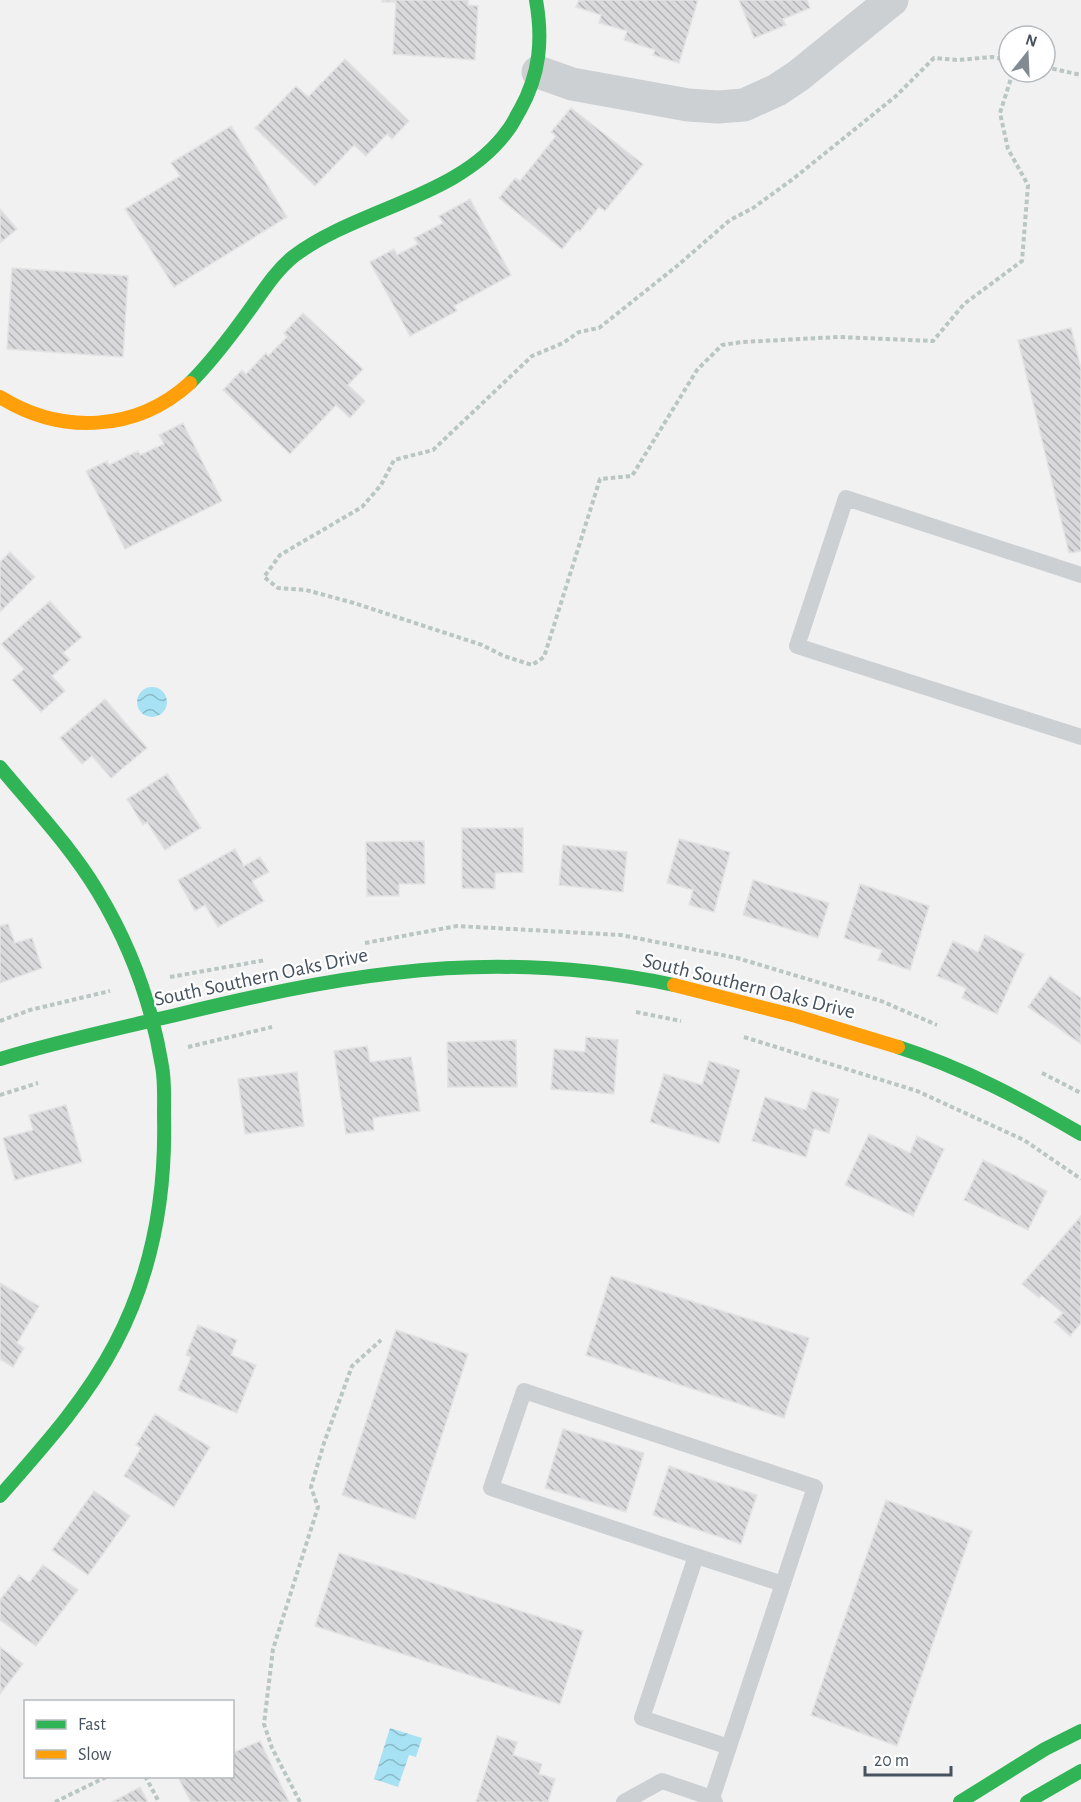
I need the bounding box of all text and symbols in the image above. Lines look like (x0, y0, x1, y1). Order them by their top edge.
north arrow (997, 24, 1057, 84)
text: N (1024, 31, 1039, 50)
street label: South Southern Oaks Drive (152, 944, 370, 1010)
street label: South Southern Oaks Drive (641, 949, 857, 1023)
legend (24, 1700, 234, 1778)
text: Fast (78, 1716, 106, 1734)
scale bar (865, 1739, 950, 1777)
text: Slow (78, 1746, 111, 1764)
text: 20 m (874, 1752, 909, 1770)

